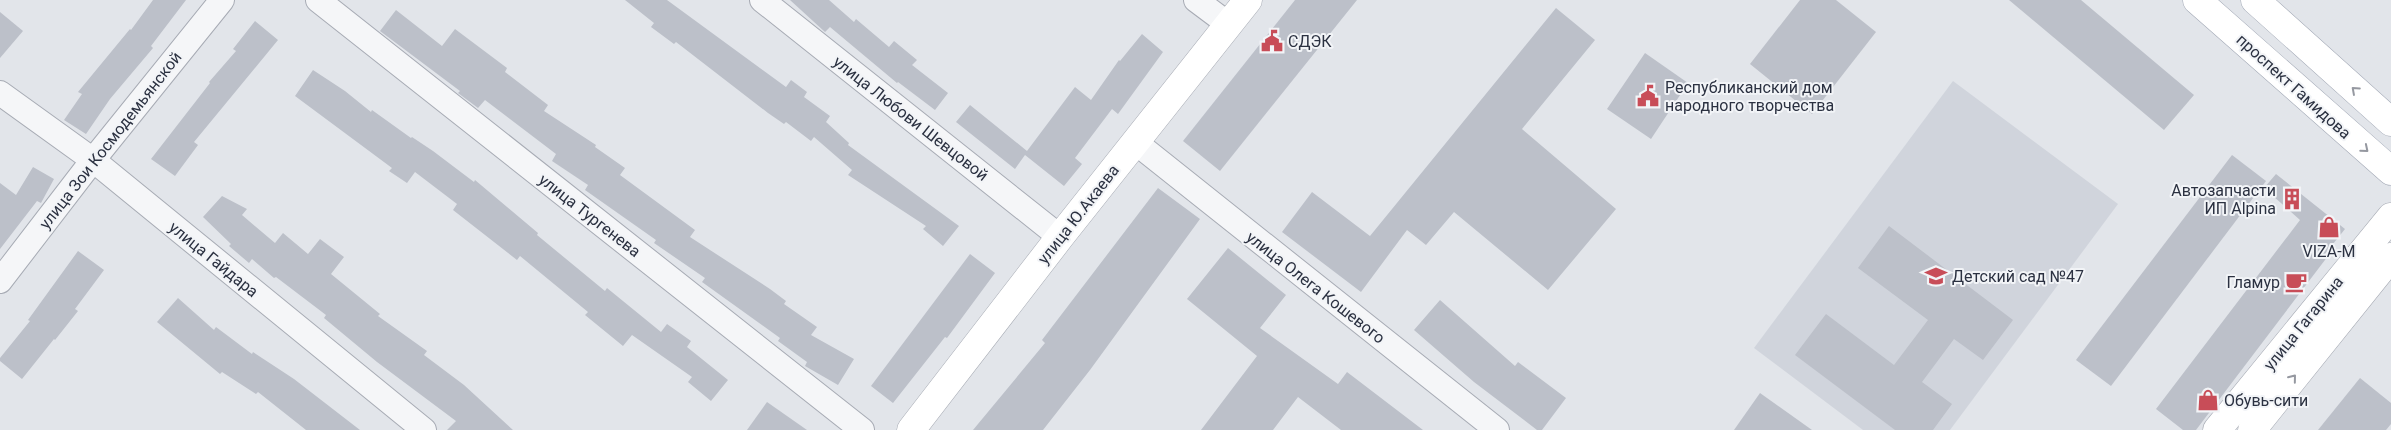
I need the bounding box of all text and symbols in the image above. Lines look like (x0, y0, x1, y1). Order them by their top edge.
public building icon: СДЭК (1259, 28, 1285, 54)
street label: проспект Гамидова (2233, 30, 2355, 143)
place label: СДЭК (1288, 32, 1332, 51)
street label: улица Зои Космодемьянской (35, 48, 185, 233)
street label: улица Любови Шевцовой (829, 52, 992, 185)
place label: Республиканский дом народного творчества (1665, 78, 1834, 115)
public building icon: Республиканский дом народного творчества (1635, 83, 1661, 109)
one-way arrow (2351, 86, 2360, 95)
one-way arrow (2359, 143, 2368, 152)
street label: улица Ю.Акаева (1034, 161, 1123, 268)
street label: улица Тургенева (535, 170, 644, 261)
place label: Автозапчасти ИП Alpina (2171, 181, 2276, 218)
building icon: Автозапчасти ИП Alpina (2279, 186, 2305, 212)
shop icon: VIZA-M (2316, 214, 2342, 240)
street label: улица Гайдара (165, 218, 262, 301)
street label: улица Олега Кошевого (1243, 227, 1389, 347)
place label: VIZA-M (2302, 242, 2356, 261)
school or university icon: Детский сад №47 (1923, 263, 1949, 289)
place label: Детский сад №47 (1952, 267, 2084, 286)
cafe icon: Гламур (2283, 269, 2309, 295)
street label: улица Гагарина (2260, 272, 2347, 374)
place label: Гламур (2227, 273, 2280, 292)
one-way arrow (2288, 375, 2296, 384)
shop icon: Обувь-сити (2195, 387, 2221, 413)
place label: Обувь-сити (2224, 391, 2308, 410)

